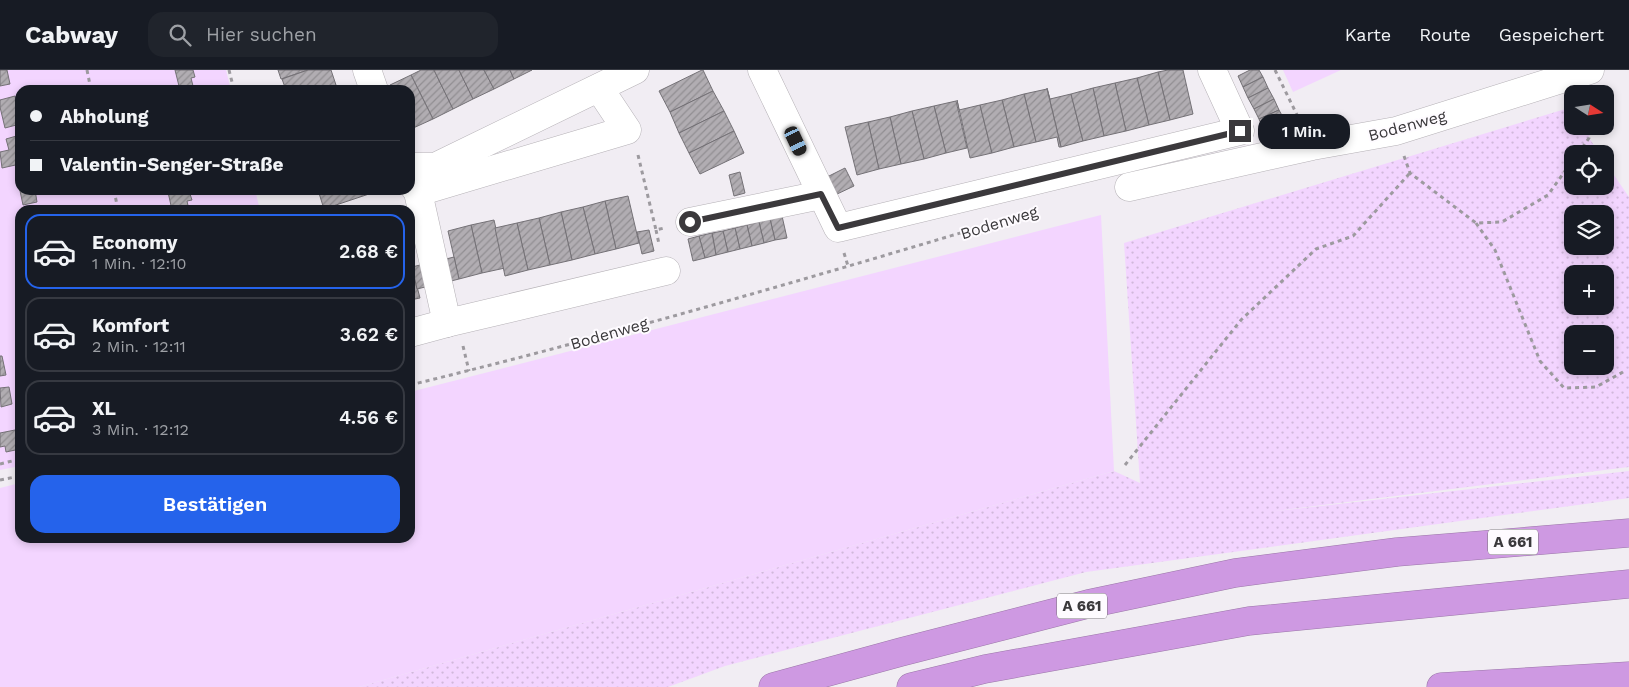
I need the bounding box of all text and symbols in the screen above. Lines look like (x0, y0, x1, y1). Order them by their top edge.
search box (148, 12, 498, 57)
text: Cabway (25, 21, 118, 49)
icon: search (166, 21, 194, 49)
text: Hier suchen (206, 23, 317, 46)
text: Karte (1345, 24, 1391, 45)
text: Route (1419, 24, 1471, 45)
text: Gespeichert (1499, 24, 1604, 45)
north arrow (1564, 85, 1614, 135)
map controls (1564, 85, 1614, 375)
text: Abholung (60, 105, 148, 128)
street label: Bodenweg (1366, 106, 1449, 145)
callout: 1 Min. (1258, 114, 1350, 148)
route end (1229, 120, 1251, 142)
text: 1 Min. (1282, 122, 1326, 141)
car (782, 124, 809, 158)
button: locate (1564, 145, 1614, 195)
text: Valentin-Senger-Straße (60, 153, 284, 176)
street label: Bodenweg (958, 202, 1041, 243)
button: layers (1564, 205, 1614, 255)
route start (679, 211, 701, 233)
icon: car (32, 229, 77, 274)
text: Economy (92, 231, 177, 254)
text: 2.68 € (339, 240, 398, 263)
text: 1 Min. · 12:10 (92, 254, 186, 273)
button: + (1564, 265, 1614, 315)
icon: car (32, 312, 77, 357)
street label: Bodenweg (568, 313, 651, 354)
text: Komfort (92, 314, 169, 337)
text: 3.62 € (340, 323, 398, 346)
button: − (1564, 325, 1614, 375)
text: 2 Min. · 12:11 (92, 337, 186, 356)
icon: car (32, 395, 77, 440)
text: XL (92, 397, 116, 420)
text: 4.56 € (339, 406, 398, 429)
text: 3 Min. · 12:12 (92, 420, 189, 439)
button: Bestätigen (30, 475, 400, 533)
road number: A 661 (1488, 530, 1538, 554)
road number: A 661 (1057, 594, 1107, 618)

